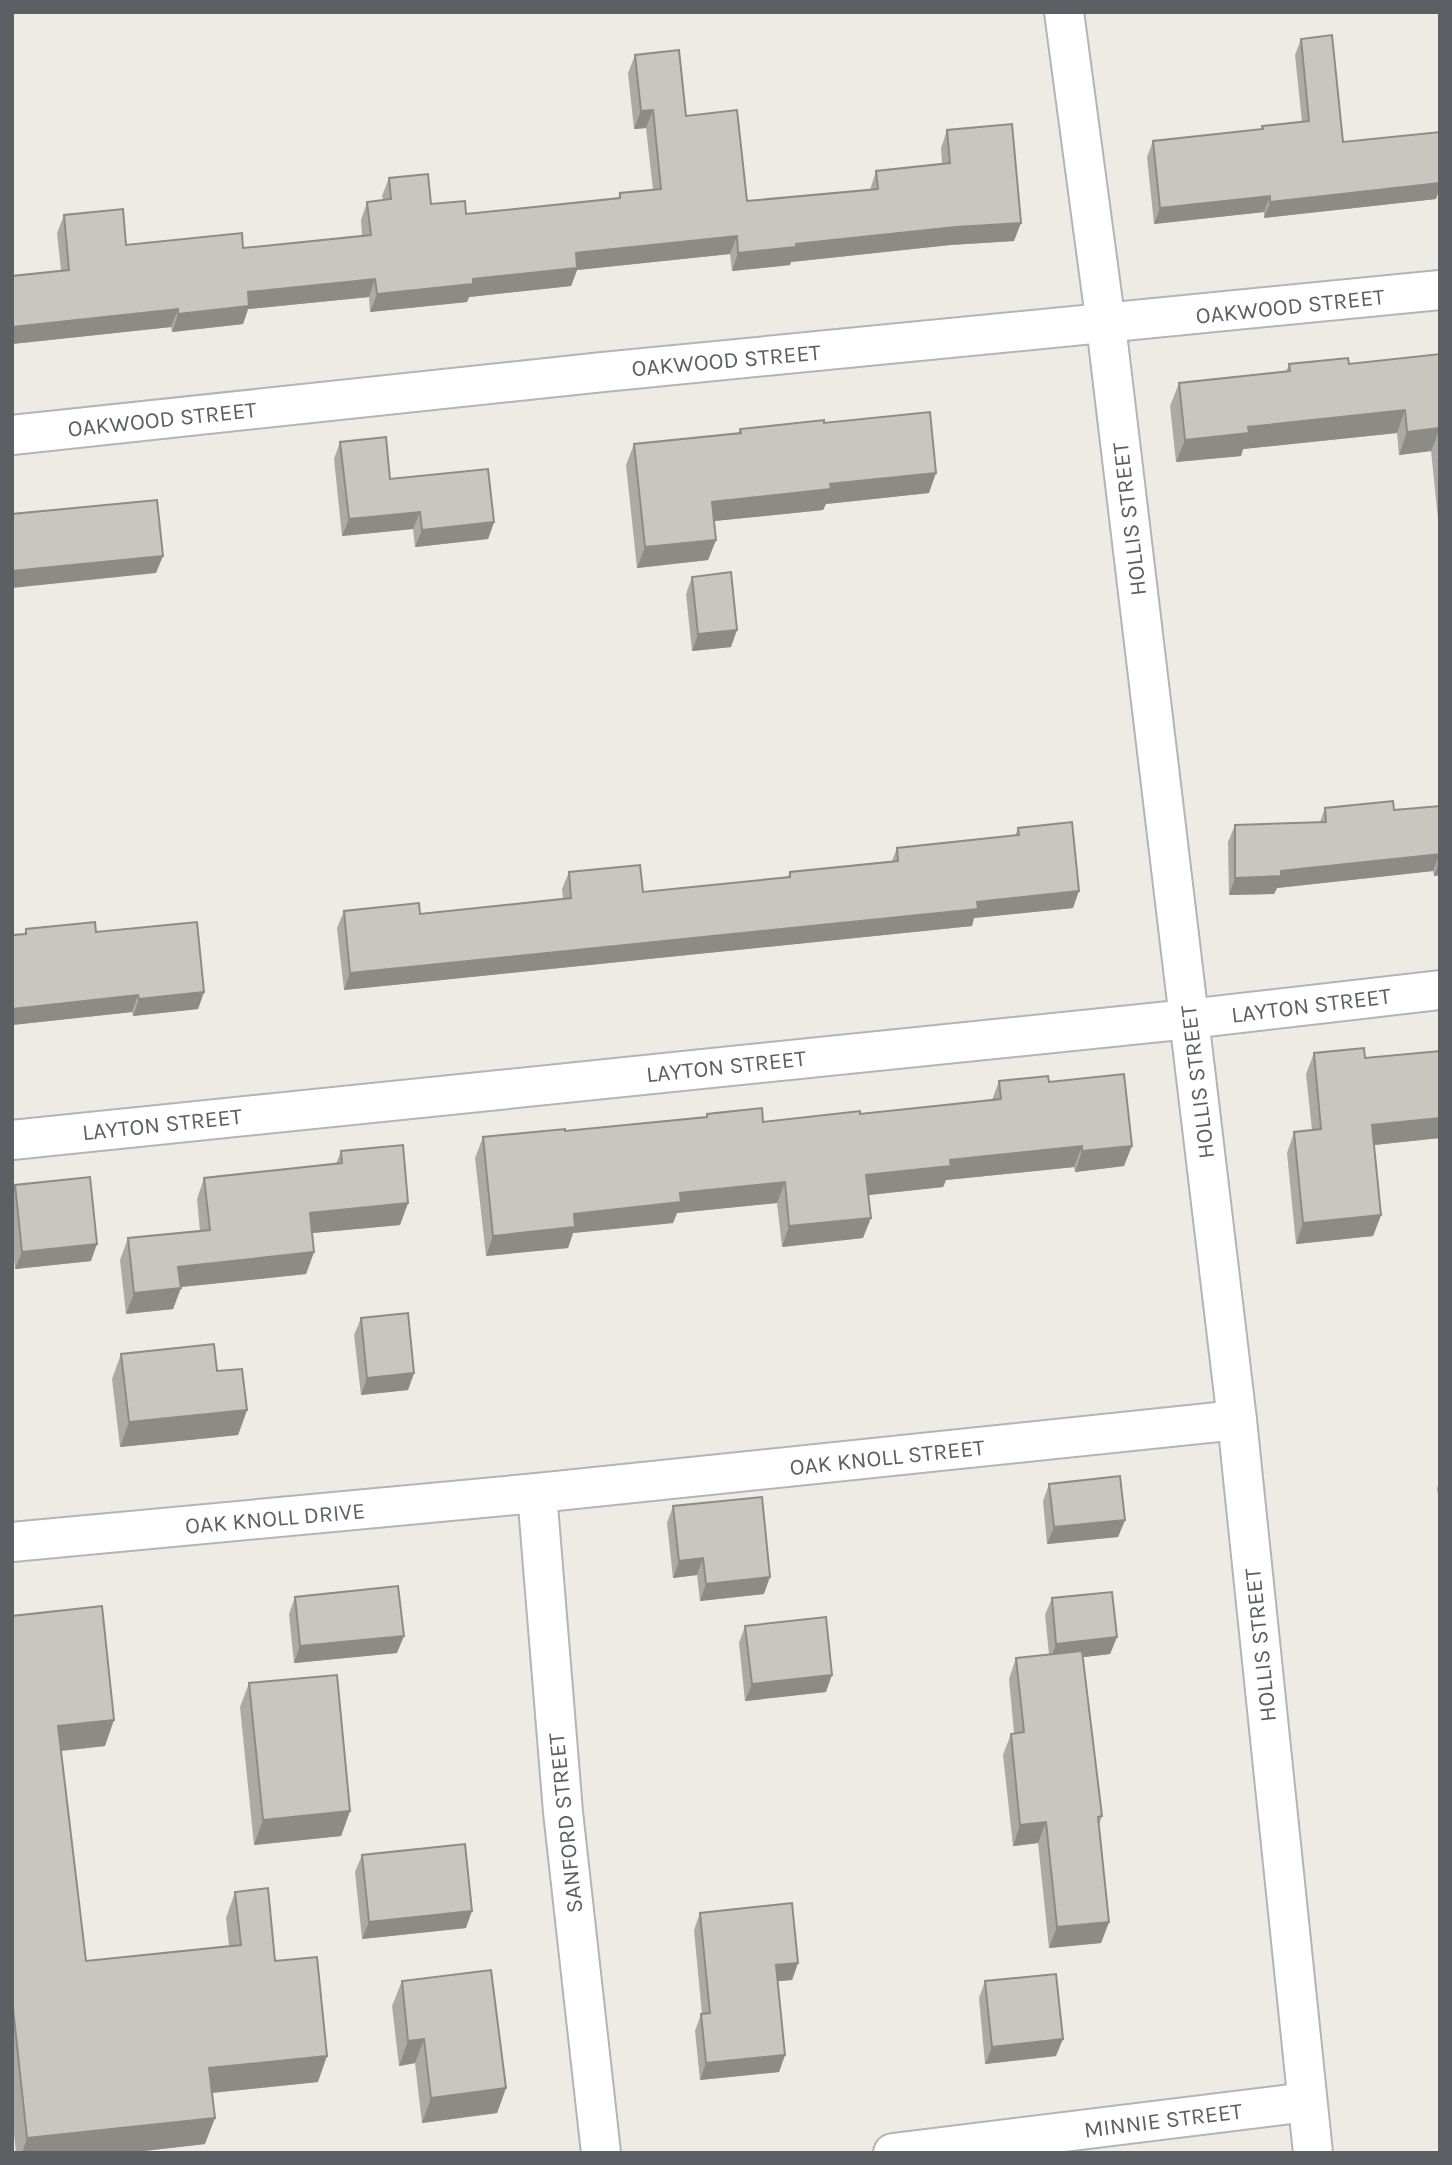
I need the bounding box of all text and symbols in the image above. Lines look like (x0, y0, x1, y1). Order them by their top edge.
street label: OAKWOOD STREET (1194, 283, 1386, 330)
street label: OAKWOOD STREET (630, 339, 822, 382)
street label: OAKWOOD STREET (66, 396, 258, 443)
street label: HOLLIS STREET (1107, 440, 1152, 597)
street label: LAYTON STREET (1230, 982, 1393, 1029)
street label: HOLLIS STREET (1175, 1003, 1220, 1160)
street label: LAYTON STREET (645, 1045, 808, 1088)
street label: LAYTON STREET (81, 1103, 244, 1146)
street label: OAK KNOLL STREET (788, 1434, 986, 1481)
street label: OAK KNOLL DRIVE (184, 1497, 366, 1540)
street label: HOLLIS STREET (1239, 1566, 1282, 1723)
street label: SANFORD STREET (543, 1731, 588, 1915)
street label: MINNIE STREET (1082, 2097, 1244, 2144)

